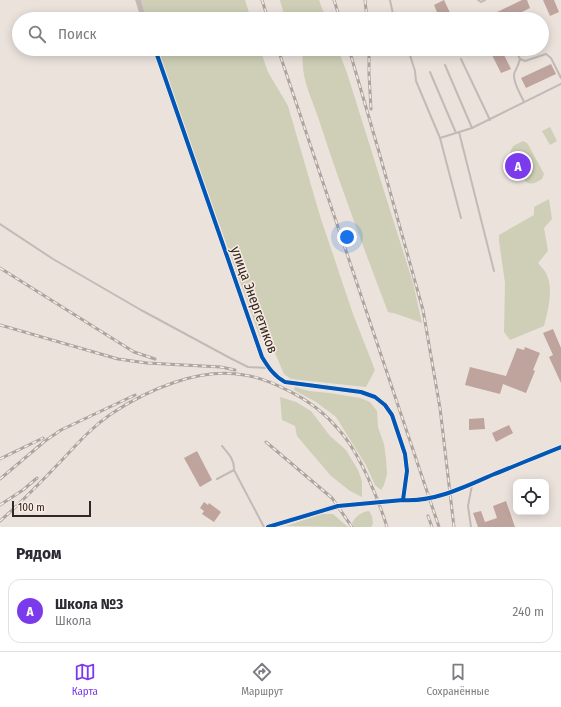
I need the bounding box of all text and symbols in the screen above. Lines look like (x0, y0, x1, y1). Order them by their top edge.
search box (12, 12, 549, 56)
icon: search (26, 23, 48, 45)
text: Поиск (58, 25, 96, 43)
pin: A (505, 151, 531, 181)
your location (337, 227, 357, 247)
street label: улица Энергетиков (227, 244, 281, 356)
map controls (513, 479, 549, 515)
button: locate (513, 479, 549, 515)
scale bar (12, 499, 91, 518)
text: 100 m (18, 501, 45, 514)
text: Рядом (16, 543, 61, 564)
text: Школа №3 (55, 595, 123, 613)
text: A (26, 604, 34, 619)
text: 240 m (512, 604, 544, 619)
text: Школа (55, 613, 91, 628)
tab: Карта (72, 661, 98, 698)
tab: Маршрут (241, 661, 283, 698)
tab: Сохранённые (427, 661, 489, 698)

